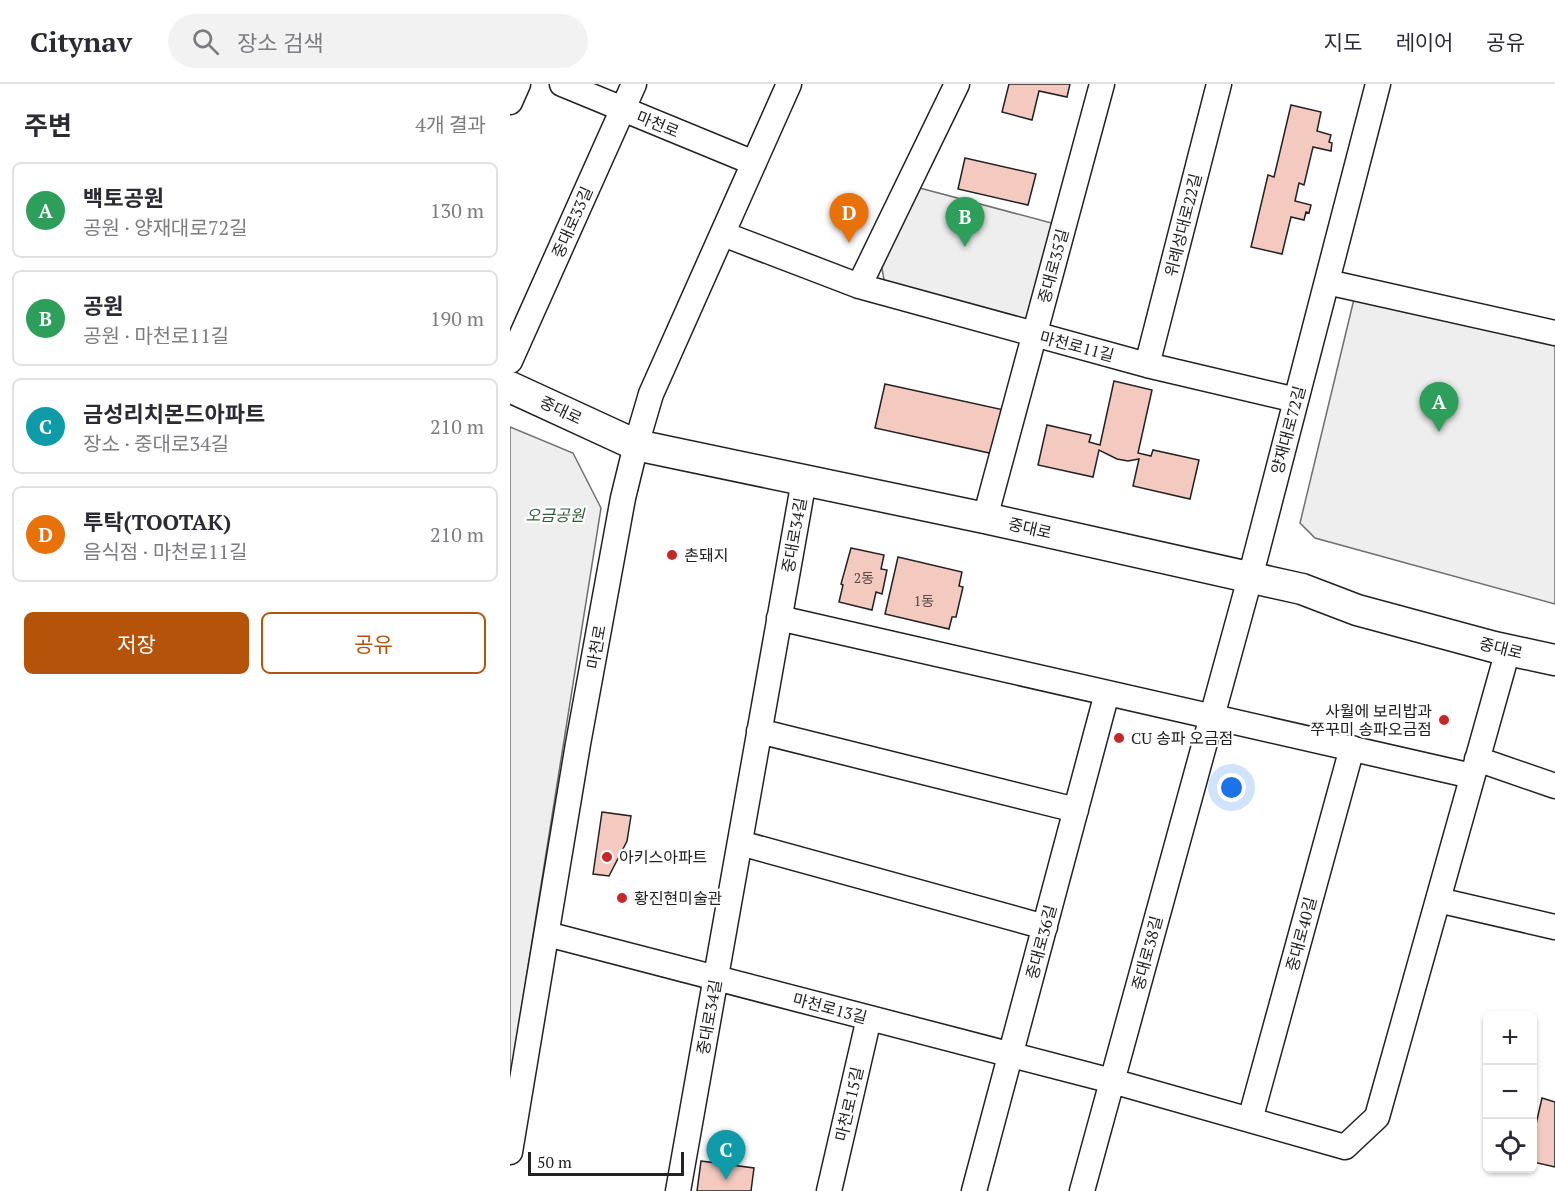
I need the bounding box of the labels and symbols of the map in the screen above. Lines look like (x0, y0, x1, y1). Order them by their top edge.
street label: 마천로 (633, 106, 683, 143)
street label: 위례성대로22길 (1160, 171, 1206, 279)
street label: 중대로33길 (547, 183, 597, 261)
pin: D (830, 194, 868, 243)
pin: B (946, 198, 984, 247)
street label: 중대로35길 (1033, 226, 1073, 306)
street label: 마천로11길 (1037, 326, 1117, 366)
pin: A (1420, 382, 1458, 432)
street label: 양재대로72길 (1266, 383, 1310, 477)
street label: 중대로 (536, 391, 586, 429)
street label: 중대로34길 (777, 496, 811, 574)
park label: 오금공원 (526, 504, 586, 526)
street label: 중대로 (1006, 512, 1054, 544)
place label: 촌돼지 (684, 544, 728, 566)
marker: 촌돼지 (665, 548, 679, 562)
house number: 2동 (854, 568, 874, 587)
house number: 1동 (914, 591, 934, 610)
street label: 마천로 (581, 623, 611, 671)
street label: 중대로 (1477, 632, 1525, 664)
place label: 사월에 보리밥과 쭈꾸미 송파오금점 (1310, 700, 1432, 740)
marker: 사월에 보리밥과 쭈꾸미 송파오금점 (1437, 713, 1451, 727)
place label: CU 송파 오금점 (1131, 727, 1233, 749)
marker: CU 송파 오금점 (1112, 731, 1126, 745)
your location (1217, 773, 1246, 802)
place label: 아키스아파트 (619, 846, 707, 868)
marker: 아키스아파트 (600, 850, 614, 864)
place label: 황진현미술관 (634, 887, 723, 909)
marker: 황진현미술관 (615, 891, 629, 905)
street label: 중대로40길 (1281, 894, 1321, 974)
street label: 중대로36길 (1021, 902, 1061, 982)
street label: 중대로38길 (1127, 913, 1167, 993)
street label: 중대로34길 (692, 978, 726, 1056)
street label: 마천로13길 (790, 988, 870, 1028)
street label: 마천로15길 (830, 1065, 868, 1143)
pin: C (706, 1130, 746, 1180)
scale bar (528, 1149, 684, 1176)

